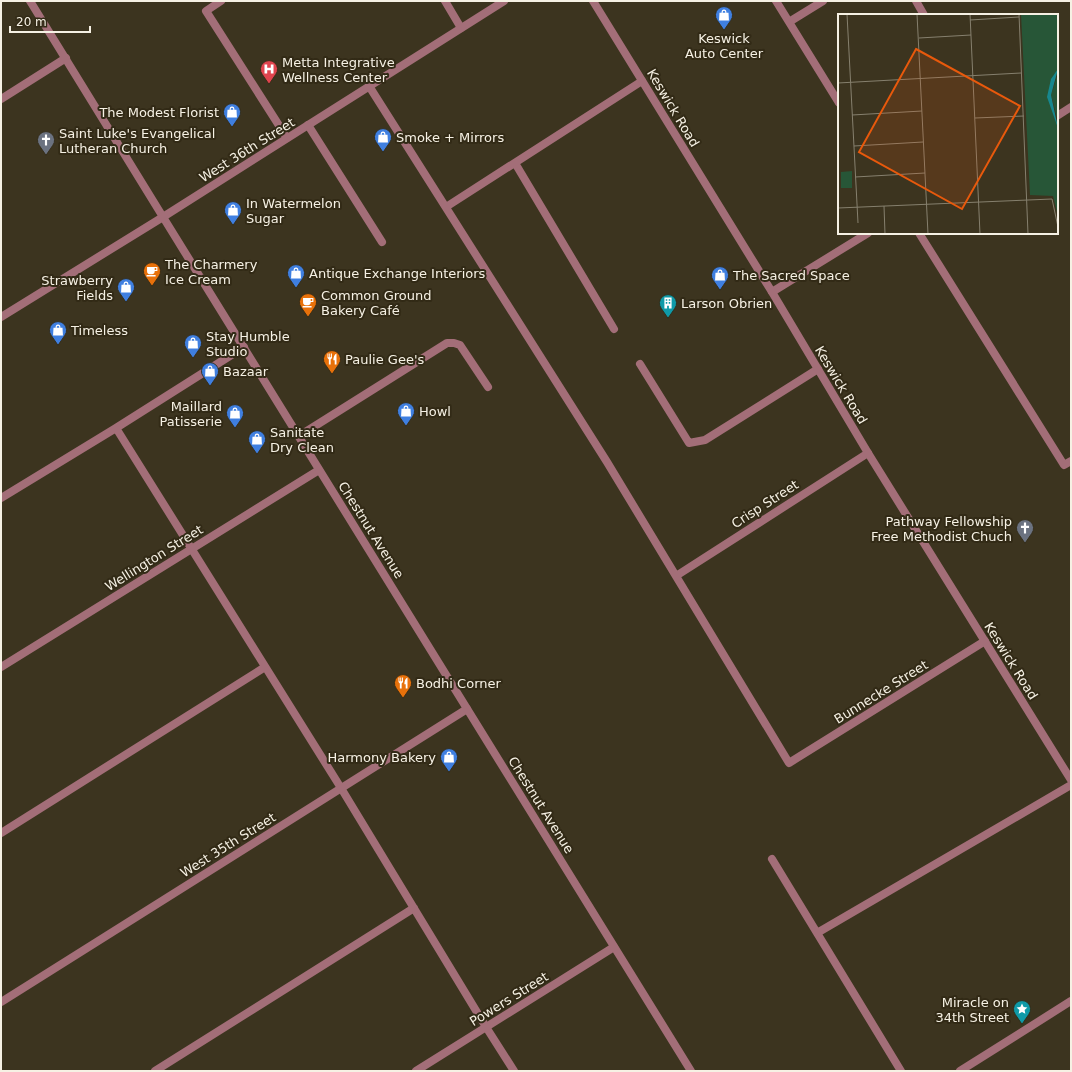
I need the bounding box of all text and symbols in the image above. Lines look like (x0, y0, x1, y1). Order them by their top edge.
shop icon: Keswick Auto Center (714, 5, 734, 30)
scale bar (10, 8, 90, 34)
inset map (838, 14, 1058, 234)
text: 20 m (16, 15, 47, 29)
place label: Keswick Auto Center (685, 31, 764, 61)
place label: Metta Integrative Wellness Center (282, 55, 395, 85)
hospital icon: Metta Integrative Wellness Center (259, 59, 279, 84)
street label: Keswick Road (644, 66, 702, 150)
shop icon: The Modest Florist (222, 102, 242, 127)
place label: The Modest Florist (98, 105, 219, 120)
street label: West 36th Street (197, 115, 297, 185)
place label: Saint Luke's Evangelical Lutheran Church (59, 126, 215, 156)
shop icon: Smoke + Mirrors (373, 127, 393, 152)
church icon: Saint Luke's Evangelical Lutheran Church (36, 130, 56, 155)
place label: Smoke + Mirrors (396, 130, 504, 145)
place label: In Watermelon Sugar (246, 196, 341, 226)
shop icon: In Watermelon Sugar (223, 200, 243, 225)
place label: The Charmery Ice Cream (164, 257, 258, 287)
cafe icon: The Charmery Ice Cream (142, 261, 162, 286)
shop icon: Antique Exchange Interiors (286, 263, 306, 288)
shop icon: The Sacred Space (710, 265, 730, 290)
place label: Antique Exchange Interiors (309, 266, 486, 281)
place label: The Sacred Space (732, 268, 850, 283)
place label: Strawberry Fields (41, 273, 113, 303)
shop icon: Strawberry Fields (116, 277, 136, 302)
place label: Common Ground Bakery Café (321, 288, 432, 318)
cafe icon: Common Ground Bakery Café (298, 292, 318, 317)
building icon: Larson Obrien (658, 293, 678, 318)
place label: Larson Obrien (681, 296, 772, 311)
shop icon: Timeless (48, 320, 68, 345)
place label: Timeless (70, 323, 128, 338)
place label: Stay Humble Studio (206, 329, 290, 359)
shop icon: Stay Humble Studio (183, 333, 203, 358)
street label: Keswick Road (812, 343, 870, 427)
restaurant icon: Paulie Gee's (322, 349, 342, 374)
place label: Paulie Gee's (345, 352, 424, 367)
shop icon: Bazaar (200, 361, 220, 386)
place label: Bazaar (223, 364, 269, 379)
place label: Maillard Patisserie (160, 399, 222, 429)
shop icon: Howl (396, 401, 416, 426)
shop icon: Maillard Patisserie (225, 403, 245, 428)
place label: Howl (419, 404, 451, 419)
place label: Sanitate Dry Clean (270, 425, 334, 455)
shop icon: Sanitate Dry Clean (247, 429, 267, 454)
street label: Crisp Street (729, 477, 801, 531)
street label: Chestnut Avenue (335, 479, 407, 581)
place label: Pathway Fellowship Free Methodist Chuch (871, 514, 1012, 544)
church icon: Pathway Fellowship Free Methodist Chuch (1015, 518, 1035, 543)
street label: Wellington Street (102, 522, 206, 594)
street label: Keswick Road (981, 620, 1041, 702)
street label: Bunnecke Street (831, 657, 931, 727)
restaurant icon: Bodhi Corner (393, 673, 413, 698)
place label: Bodhi Corner (416, 676, 501, 691)
shop icon: Harmony Bakery (439, 747, 459, 772)
place label: Harmony Bakery (327, 750, 436, 765)
street label: Chestnut Avenue (505, 754, 577, 856)
street label: West 35th Street (178, 810, 278, 880)
street label: Powers Street (467, 969, 551, 1029)
place label: Miracle on 34th Street (935, 995, 1009, 1025)
place icon: Miracle on 34th Street (1012, 999, 1032, 1024)

